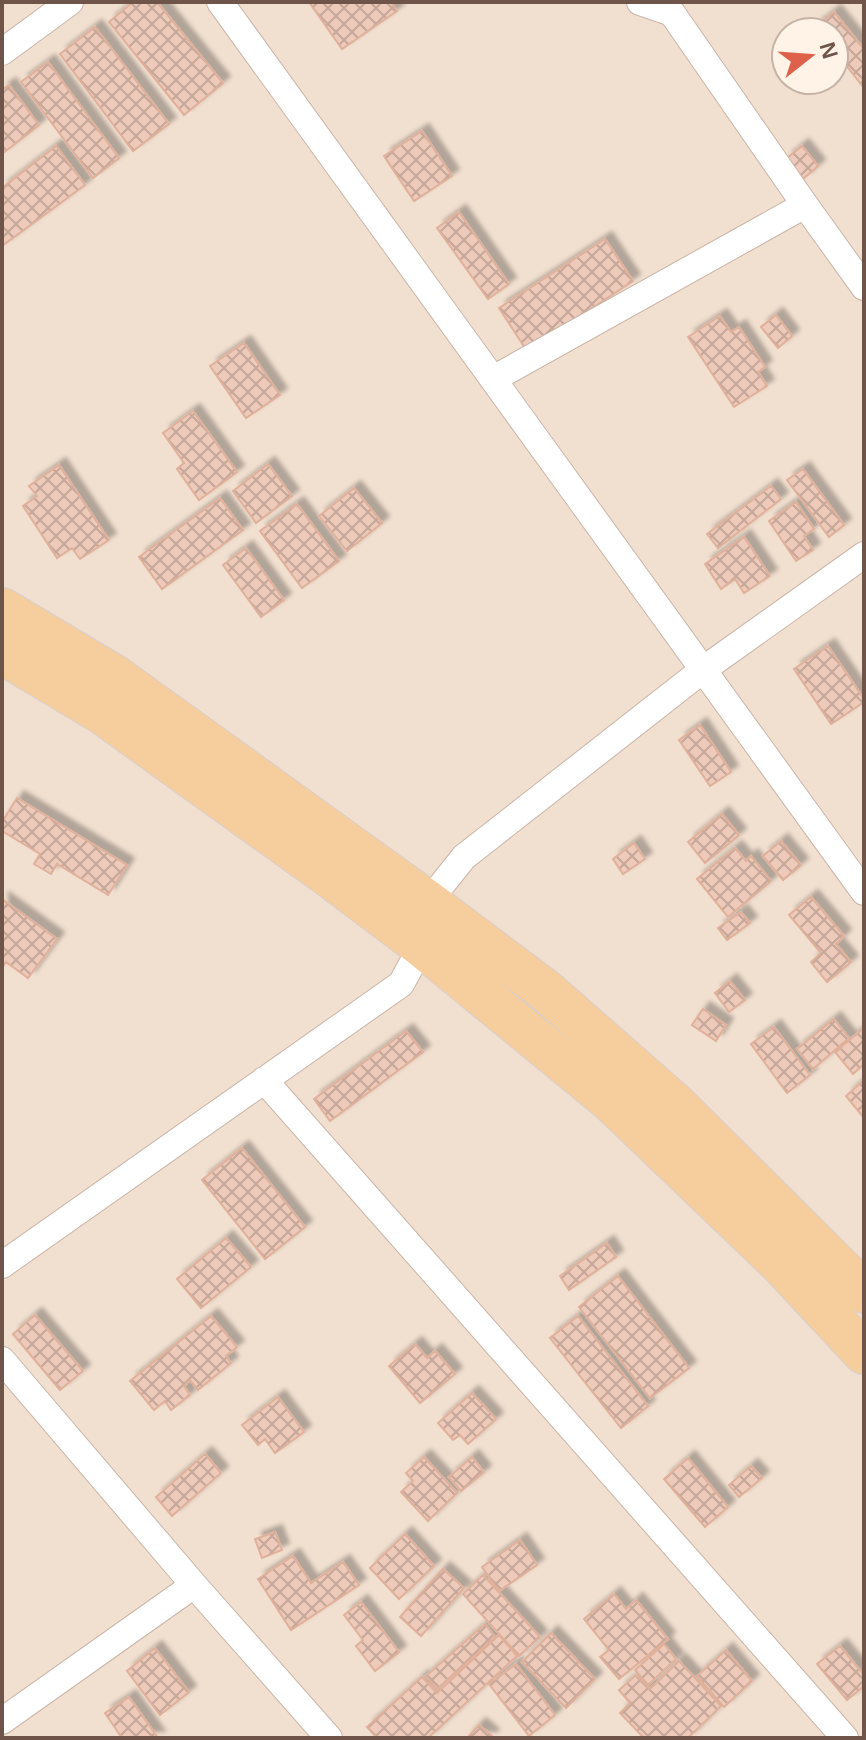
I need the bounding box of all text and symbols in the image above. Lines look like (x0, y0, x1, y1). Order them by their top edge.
north arrow (770, 16, 850, 96)
text: N (814, 39, 843, 62)

